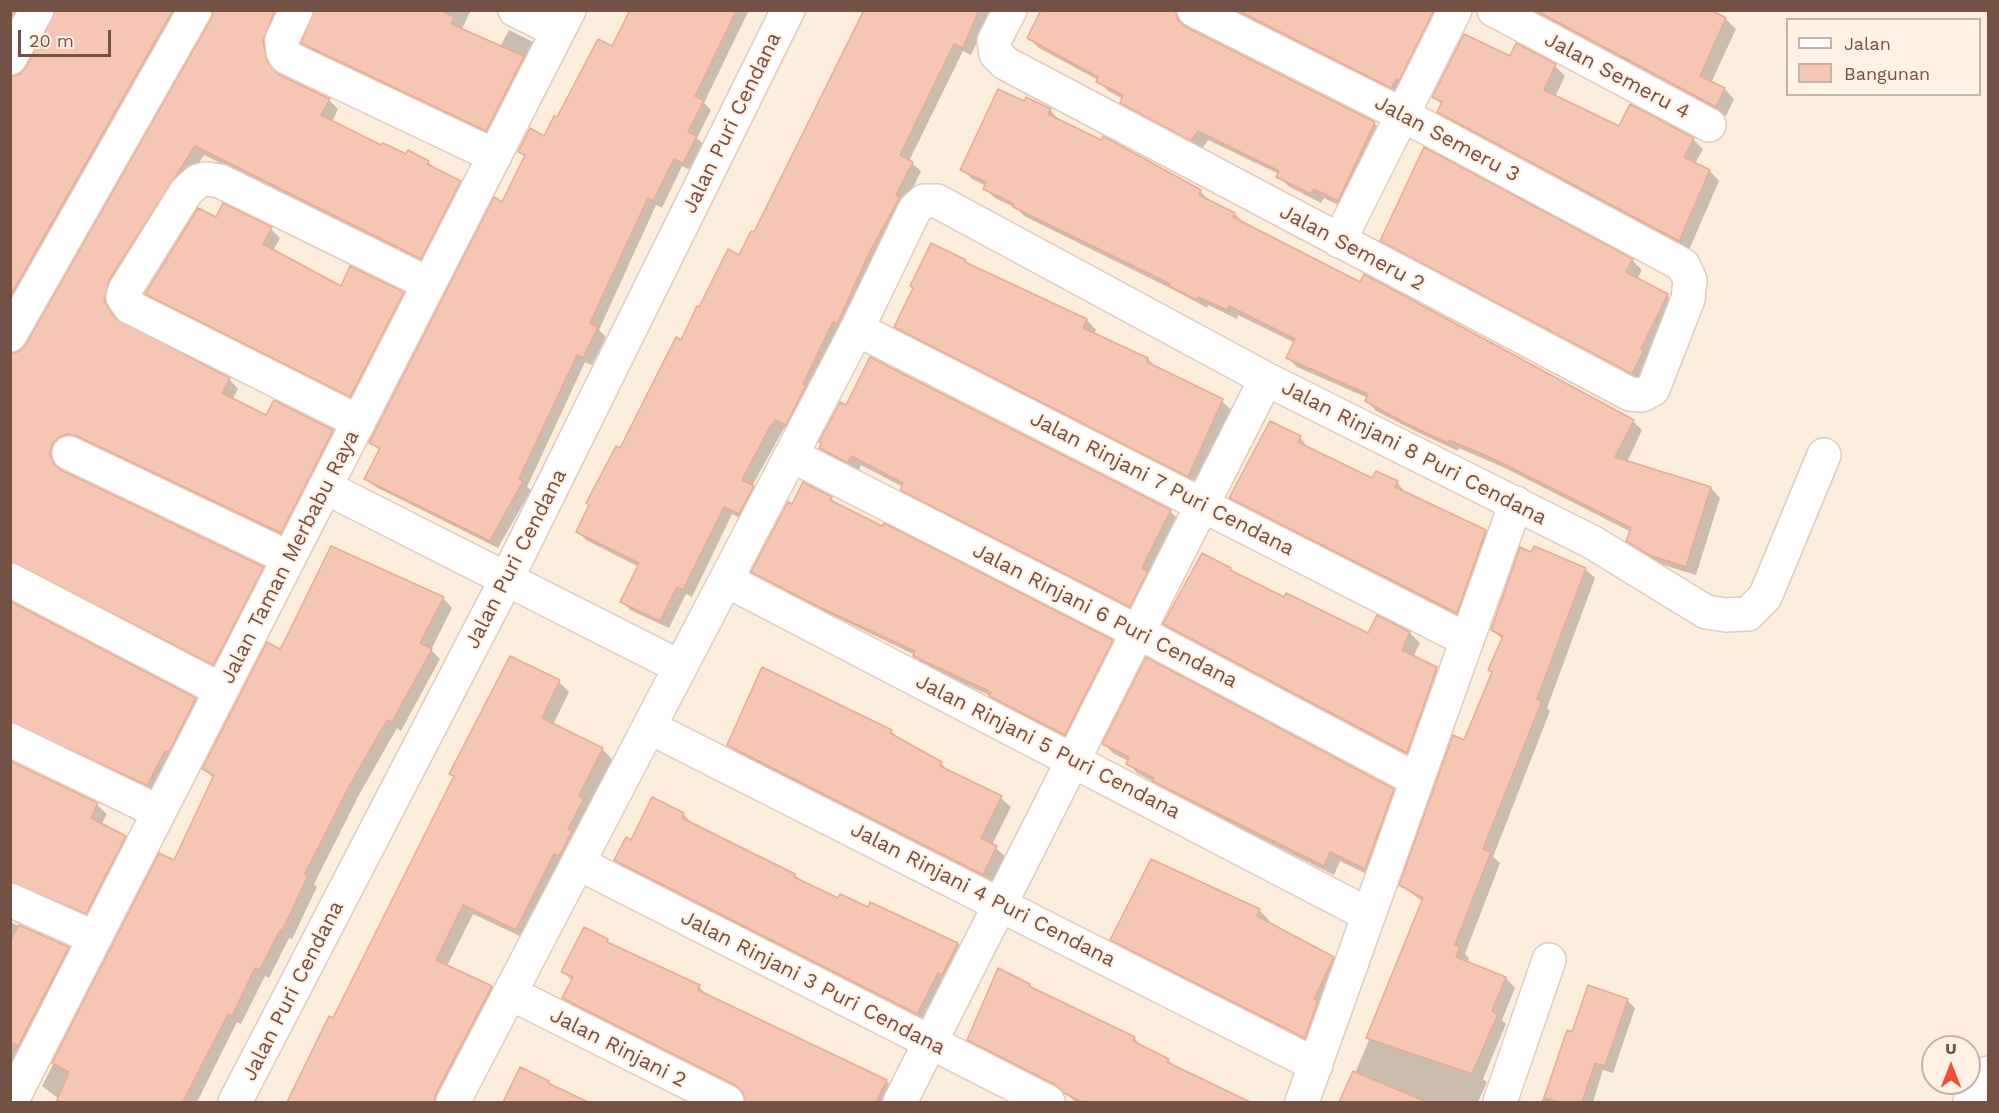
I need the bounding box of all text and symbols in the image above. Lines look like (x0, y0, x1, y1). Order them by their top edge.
scale bar (21, 18, 114, 56)
legend (1786, 18, 1981, 96)
street label: Jalan Semeru 4 (1540, 27, 1694, 125)
street label: Jalan Puri Cendana (677, 28, 787, 218)
text: 20 m (29, 30, 74, 51)
text: Jalan (1844, 33, 1891, 54)
text: Bangunan (1844, 63, 1930, 84)
street label: Jalan Semeru 3 (1370, 90, 1524, 188)
street label: Jalan Semeru 2 (1275, 199, 1429, 297)
street label: Jalan Rinjani 8 Puri Cendana (1277, 375, 1551, 531)
street label: Jalan Rinjani 7 Puri Cendana (1026, 406, 1298, 562)
street label: Jalan Taman Merbabu Raya (215, 426, 365, 688)
street label: Jalan Puri Cendana (460, 465, 572, 653)
street label: Jalan Rinjani 6 Puri Cendana (968, 538, 1242, 694)
street label: Jalan Rinjani 5 Puri Cendana (912, 669, 1184, 825)
street label: Jalan Rinjani 4 Puri Cendana (846, 817, 1120, 973)
street label: Jalan Puri Cendana (237, 897, 349, 1085)
street label: Jalan Rinjani 3 Puri Cendana (677, 905, 949, 1061)
street label: Jalan Rinjani 2 (546, 1003, 690, 1093)
north arrow (1921, 1035, 1981, 1095)
text: U (1945, 1039, 1957, 1058)

